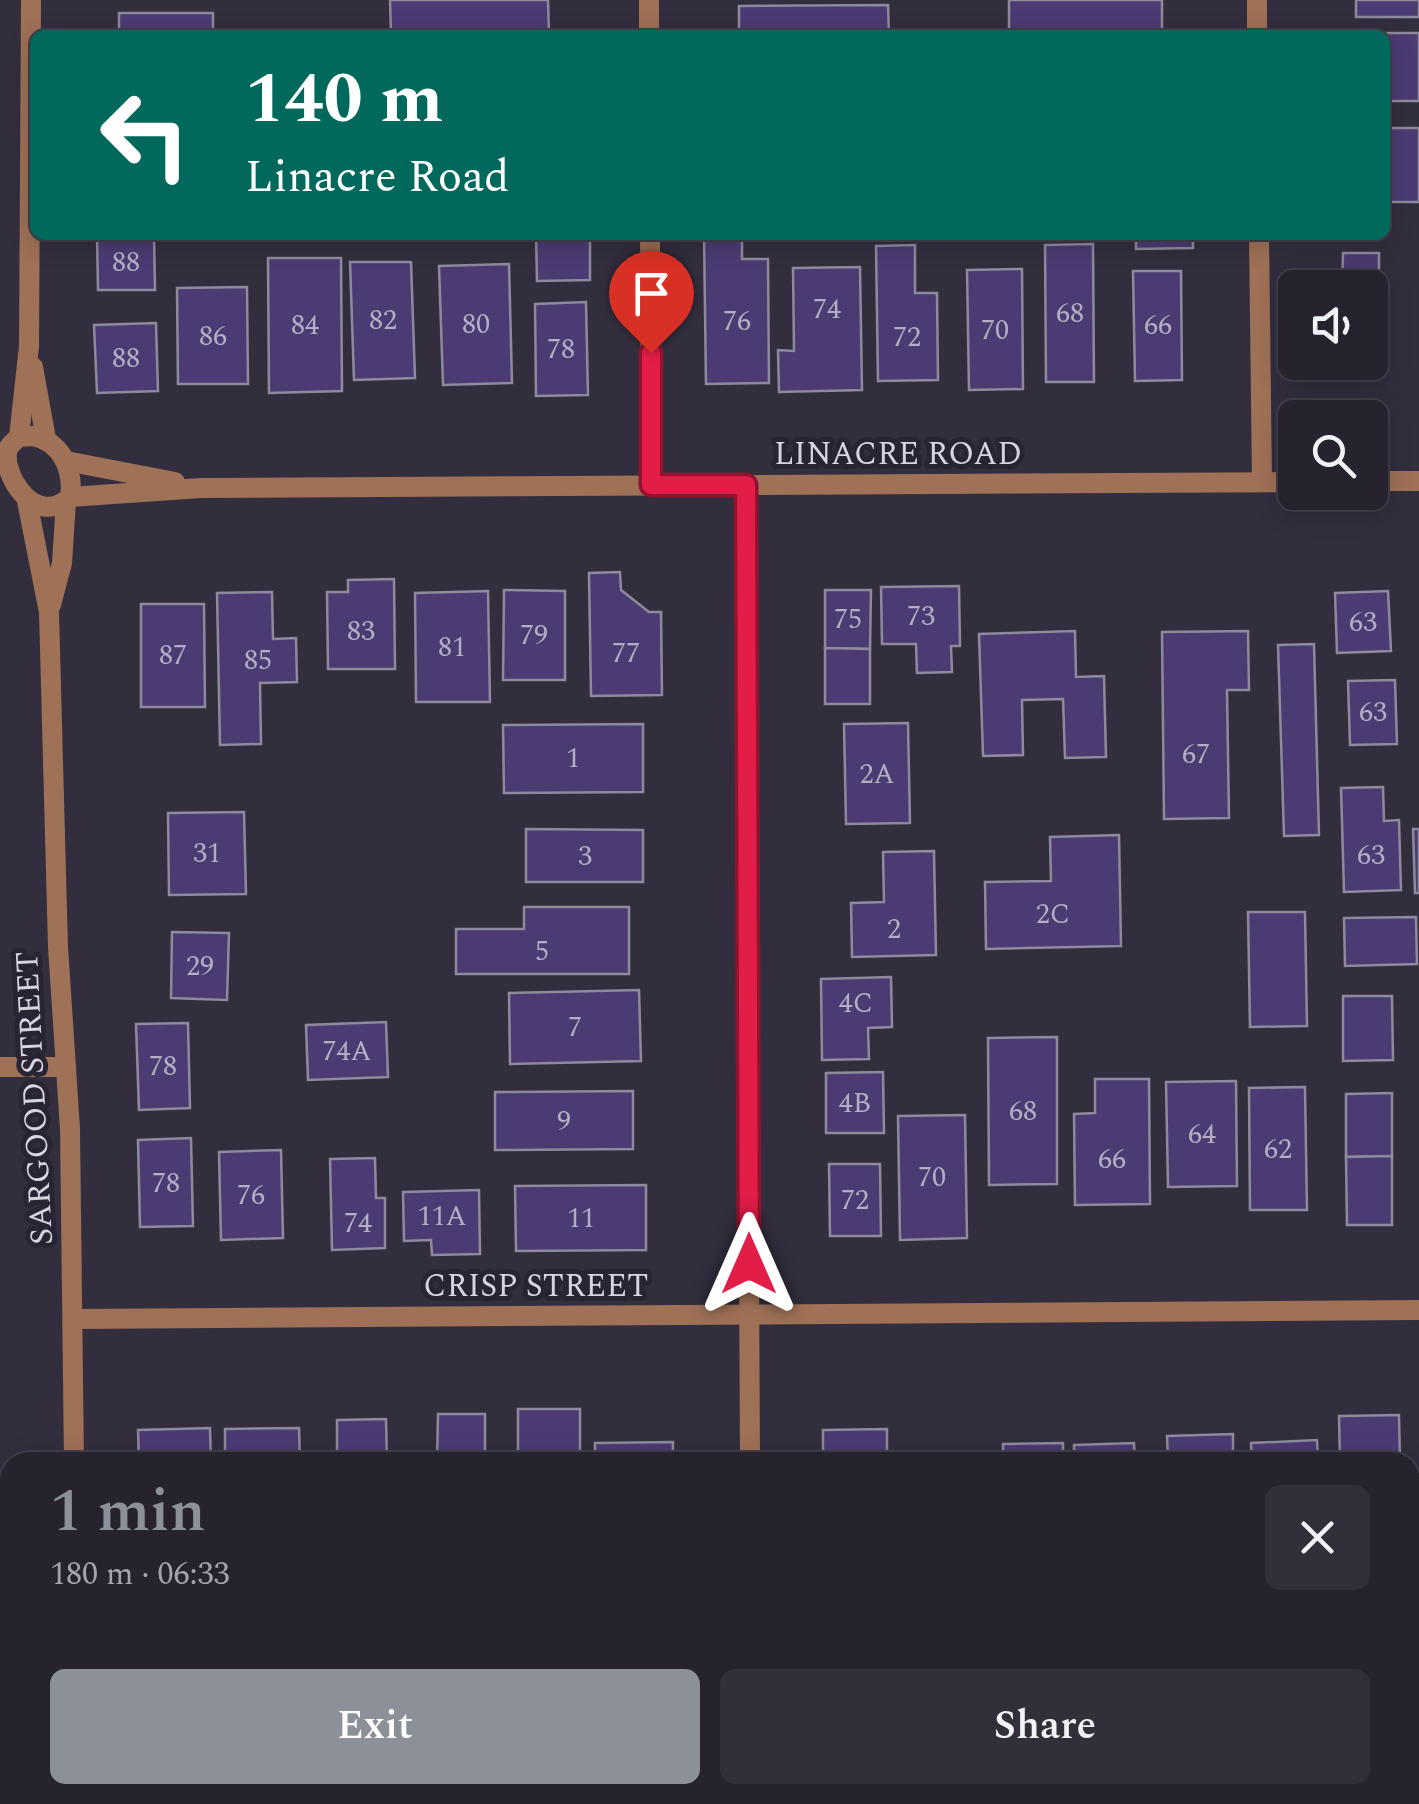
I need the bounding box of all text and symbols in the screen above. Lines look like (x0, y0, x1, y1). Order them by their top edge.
text: 140 m (245, 47, 443, 153)
icon: left (80, 70, 210, 200)
text: Linacre Road (245, 143, 509, 212)
house number: 88 (112, 241, 140, 284)
pin (609, 251, 694, 354)
icon: arrive (624, 266, 679, 321)
map controls (1278, 270, 1388, 510)
button: sound (1278, 270, 1388, 380)
house number: 74 (813, 288, 841, 331)
house number: 68 (1056, 292, 1084, 335)
house number: 82 (369, 299, 397, 342)
house number: 76 (723, 300, 751, 343)
house number: 80 (462, 303, 490, 346)
house number: 84 (291, 304, 319, 347)
house number: 66 (1144, 304, 1172, 347)
house number: 70 (981, 309, 1009, 352)
house number: 86 (199, 315, 227, 358)
house number: 72 (893, 316, 921, 359)
house number: 78 (547, 328, 575, 371)
house number: 88 (112, 337, 140, 380)
button: search (1278, 400, 1388, 510)
street label: LINACRE ROAD (774, 430, 1022, 479)
house number: 73 (907, 595, 935, 638)
house number: 75 (834, 598, 862, 641)
house number: 63 (1349, 601, 1377, 644)
house number: 83 (347, 610, 375, 653)
house number: 79 (520, 614, 548, 657)
house number: 81 (438, 626, 466, 669)
house number: 77 (612, 632, 640, 675)
house number: 87 (159, 634, 187, 677)
house number: 85 (244, 639, 272, 682)
house number: 63 (1359, 691, 1387, 734)
house number: 67 (1182, 733, 1210, 776)
house number: 1 (566, 737, 580, 780)
house number: 2A (859, 753, 895, 796)
house number: 31 (193, 832, 221, 875)
house number: 63 (1357, 834, 1385, 877)
house number: 3 (578, 835, 592, 878)
house number: 2C (1036, 893, 1070, 936)
house number: 2 (887, 908, 901, 951)
house number: 5 (535, 930, 549, 973)
house number: 29 (186, 945, 214, 988)
street label: SARGOOD STREET (3, 950, 67, 1246)
house number: 4C (839, 982, 873, 1025)
house number: 7 (568, 1006, 582, 1049)
house number: 74A (322, 1030, 372, 1073)
house number: 78 (149, 1045, 177, 1088)
house number: 4B (839, 1082, 871, 1125)
house number: 68 (1009, 1090, 1037, 1133)
house number: 9 (557, 1100, 571, 1143)
house number: 64 (1188, 1113, 1216, 1156)
house number: 62 (1264, 1128, 1292, 1171)
house number: 66 (1098, 1138, 1126, 1181)
house number: 70 (918, 1156, 946, 1199)
house number: 78 (152, 1162, 180, 1205)
house number: 76 (237, 1174, 265, 1217)
house number: 72 (841, 1179, 869, 1222)
house number: 11A (417, 1195, 467, 1238)
house number: 11 (567, 1197, 595, 1240)
house number: 74 (344, 1202, 372, 1245)
position arrow (697, 1212, 801, 1316)
street label: CRISP STREET (423, 1262, 649, 1311)
text: 1 min (50, 1466, 206, 1558)
button: close (1265, 1485, 1370, 1590)
text: 180 m · 06:33 (50, 1550, 230, 1599)
button: Exit (50, 1669, 700, 1784)
button: Share (720, 1669, 1370, 1784)

